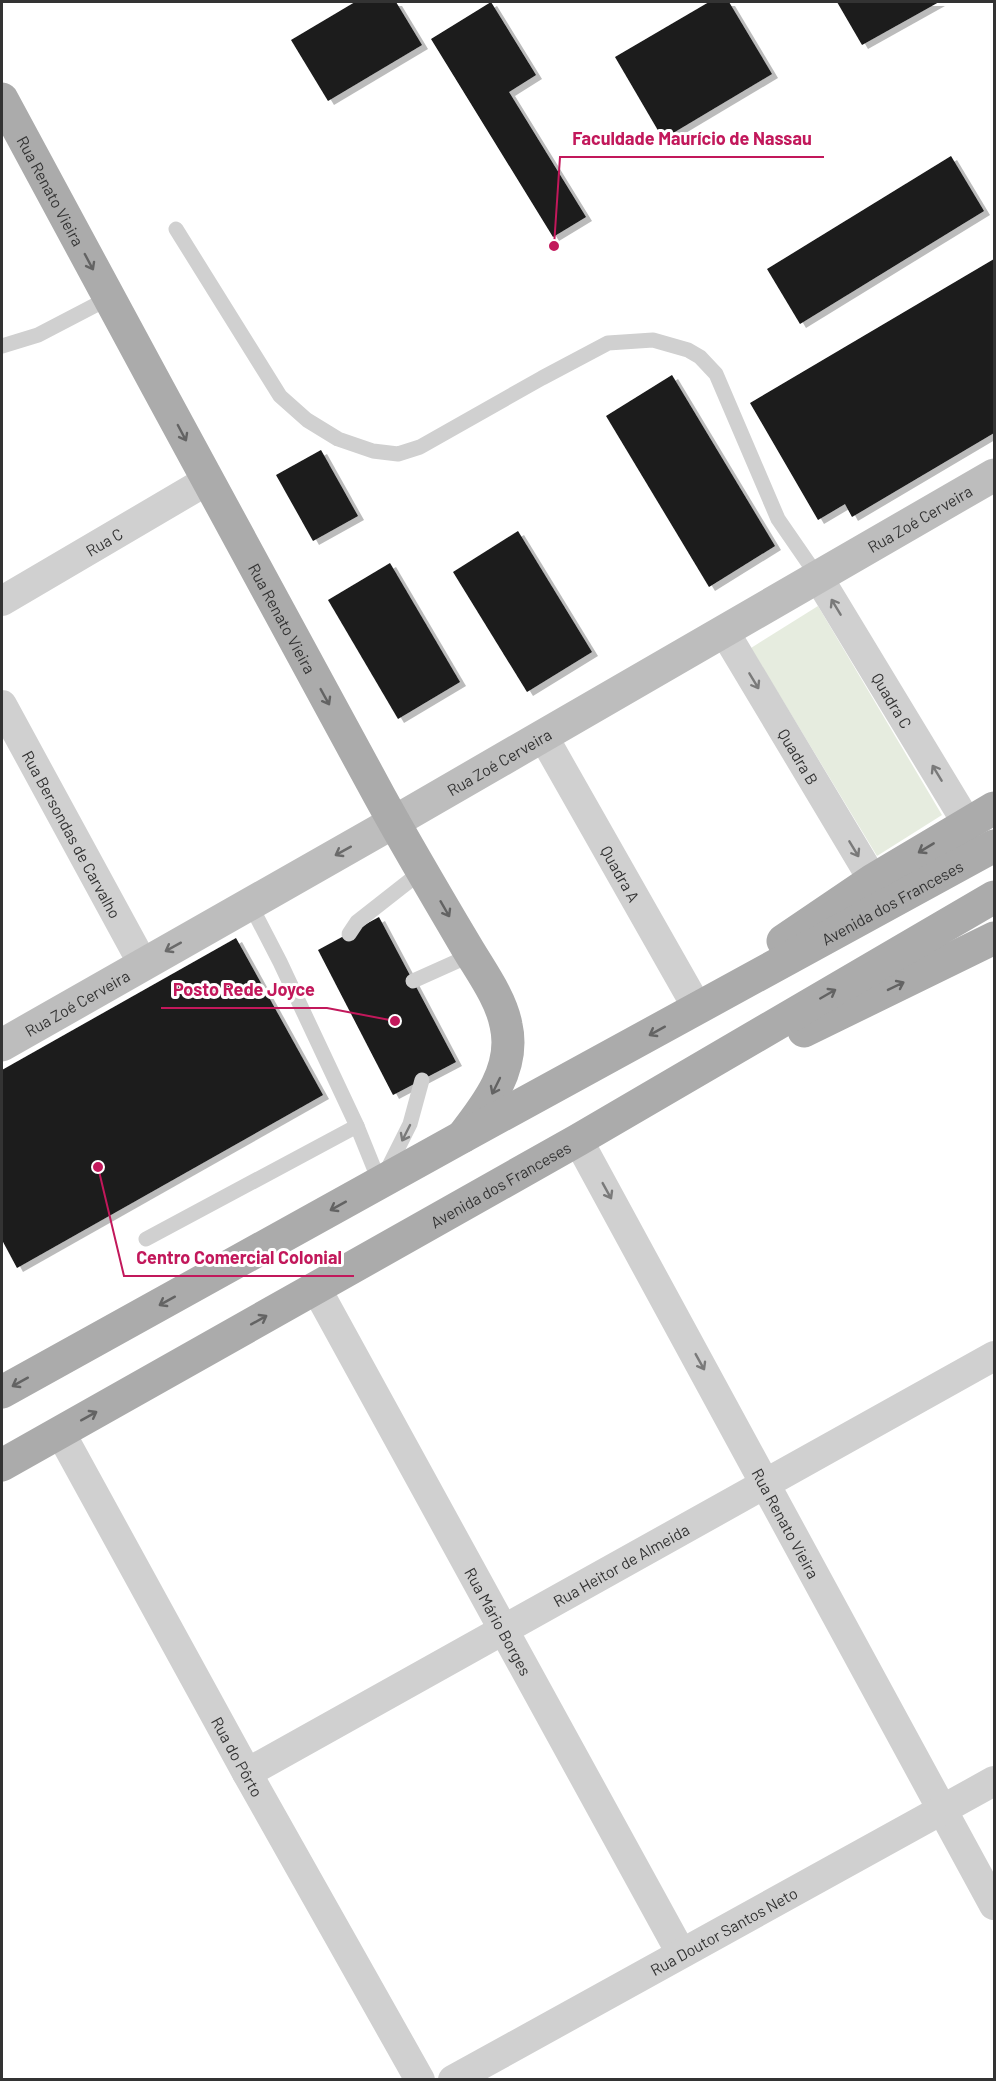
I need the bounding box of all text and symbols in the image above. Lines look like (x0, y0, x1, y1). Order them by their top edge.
callout: Faculdade Maurício de Nassau (560, 121, 824, 157)
text: Faculdade Maurício de Nassau (572, 127, 812, 149)
street label: Rua Renato Vieira (14, 132, 89, 249)
one-way arrow (84, 252, 95, 270)
one-way arrow (176, 424, 188, 441)
street label: Rua Zoé Cerveira (864, 480, 975, 556)
street label: Rua C (82, 523, 126, 559)
street label: Rua Renato Vieira (245, 560, 320, 676)
one-way arrow (829, 599, 841, 616)
street label: Quadra C (869, 669, 917, 731)
one-way arrow (749, 672, 761, 689)
one-way arrow (320, 687, 331, 705)
street label: Rua Zoé Cerveira (443, 724, 554, 799)
street label: Quadra B (775, 725, 823, 788)
street label: Rua Bersondas de Carvalho (19, 747, 126, 921)
one-way arrow (930, 765, 942, 782)
one-way arrow (849, 840, 861, 857)
street label: Quadra A (598, 842, 645, 905)
one-way arrow (918, 842, 935, 854)
one-way arrow (335, 845, 352, 857)
street label: Avenida dos Franceses (818, 856, 966, 948)
one-way arrow (439, 900, 451, 917)
one-way arrow (165, 941, 182, 953)
street label: Rua Zoé Cerveira (21, 965, 133, 1040)
callout: Posto Rede Joyce (161, 972, 327, 1008)
text: Posto Rede Joyce (173, 978, 315, 1000)
one-way arrow (886, 980, 904, 992)
one-way arrow (819, 988, 836, 1000)
one-way arrow (648, 1026, 666, 1037)
one-way arrow (490, 1077, 501, 1095)
one-way arrow (399, 1123, 411, 1141)
street label: Avenida dos Franceses (427, 1137, 574, 1231)
one-way arrow (601, 1183, 613, 1200)
one-way arrow (329, 1201, 347, 1212)
callout: Centro Comercial Colonial (124, 1240, 354, 1276)
text: Centro Comercial Colonial (136, 1246, 342, 1268)
one-way arrow (159, 1295, 176, 1307)
one-way arrow (250, 1314, 267, 1326)
one-way arrow (695, 1353, 706, 1371)
one-way arrow (12, 1377, 30, 1388)
one-way arrow (80, 1409, 97, 1421)
street label: Rua Renato Vieira (749, 1465, 824, 1581)
street label: Rua Heitor de Almeida (549, 1519, 692, 1610)
street label: Rua Mário Borges (462, 1564, 536, 1678)
street label: Rua do Pôrto (208, 1713, 268, 1800)
street label: Rua Doutor Santos Neto (647, 1882, 800, 1979)

